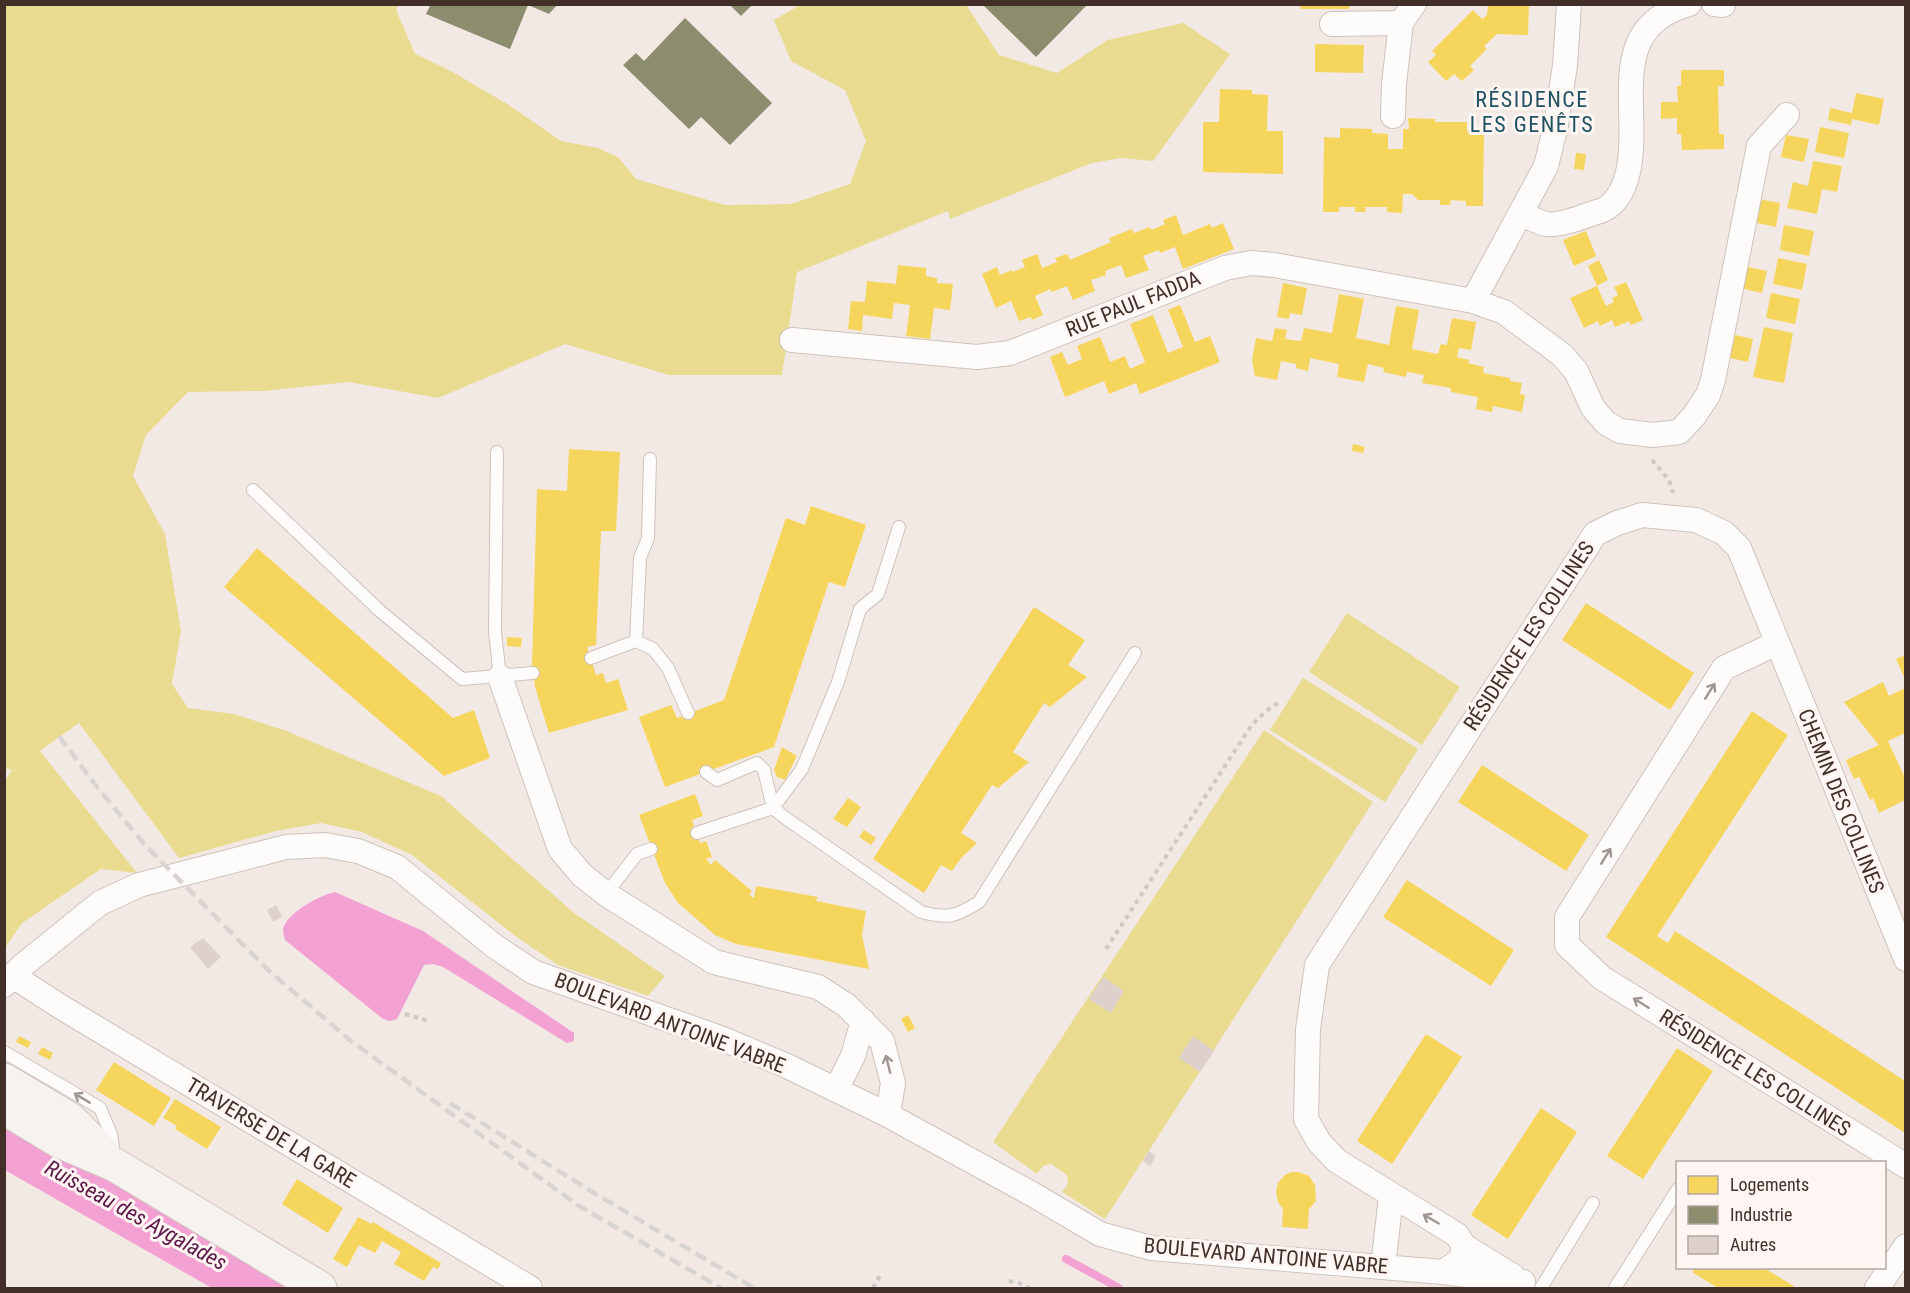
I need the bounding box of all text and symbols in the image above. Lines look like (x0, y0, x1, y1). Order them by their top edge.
district label: RÉSIDENCE LES GENÊTS (1470, 87, 1594, 137)
street label: RUE PAUL FADDA (1062, 266, 1204, 342)
street label: RÉSIDENCE LES COLLINES (1459, 537, 1599, 735)
one-way arrow (1704, 683, 1716, 700)
street label: CHEMIN DES COLLINES (1793, 705, 1889, 897)
one-way arrow (1600, 848, 1612, 865)
street label: BOULEVARD ANTOINE VABRE (551, 968, 789, 1078)
one-way arrow (1634, 997, 1650, 1009)
street label: RÉSIDENCE LES COLLINES (1655, 1004, 1855, 1142)
one-way arrow (882, 1055, 893, 1074)
street label: TRAVERSE DE LA GARE (182, 1073, 360, 1193)
one-way arrow (74, 1091, 91, 1103)
water label: Ruisseau des Aygalades (41, 1155, 231, 1275)
legend (1676, 1161, 1886, 1269)
text: Logements (1730, 1174, 1809, 1195)
text: Industrie (1730, 1204, 1792, 1225)
one-way arrow (1423, 1213, 1440, 1225)
street label: BOULEVARD ANTOINE VABRE (1143, 1233, 1389, 1279)
text: Autres (1730, 1234, 1776, 1255)

